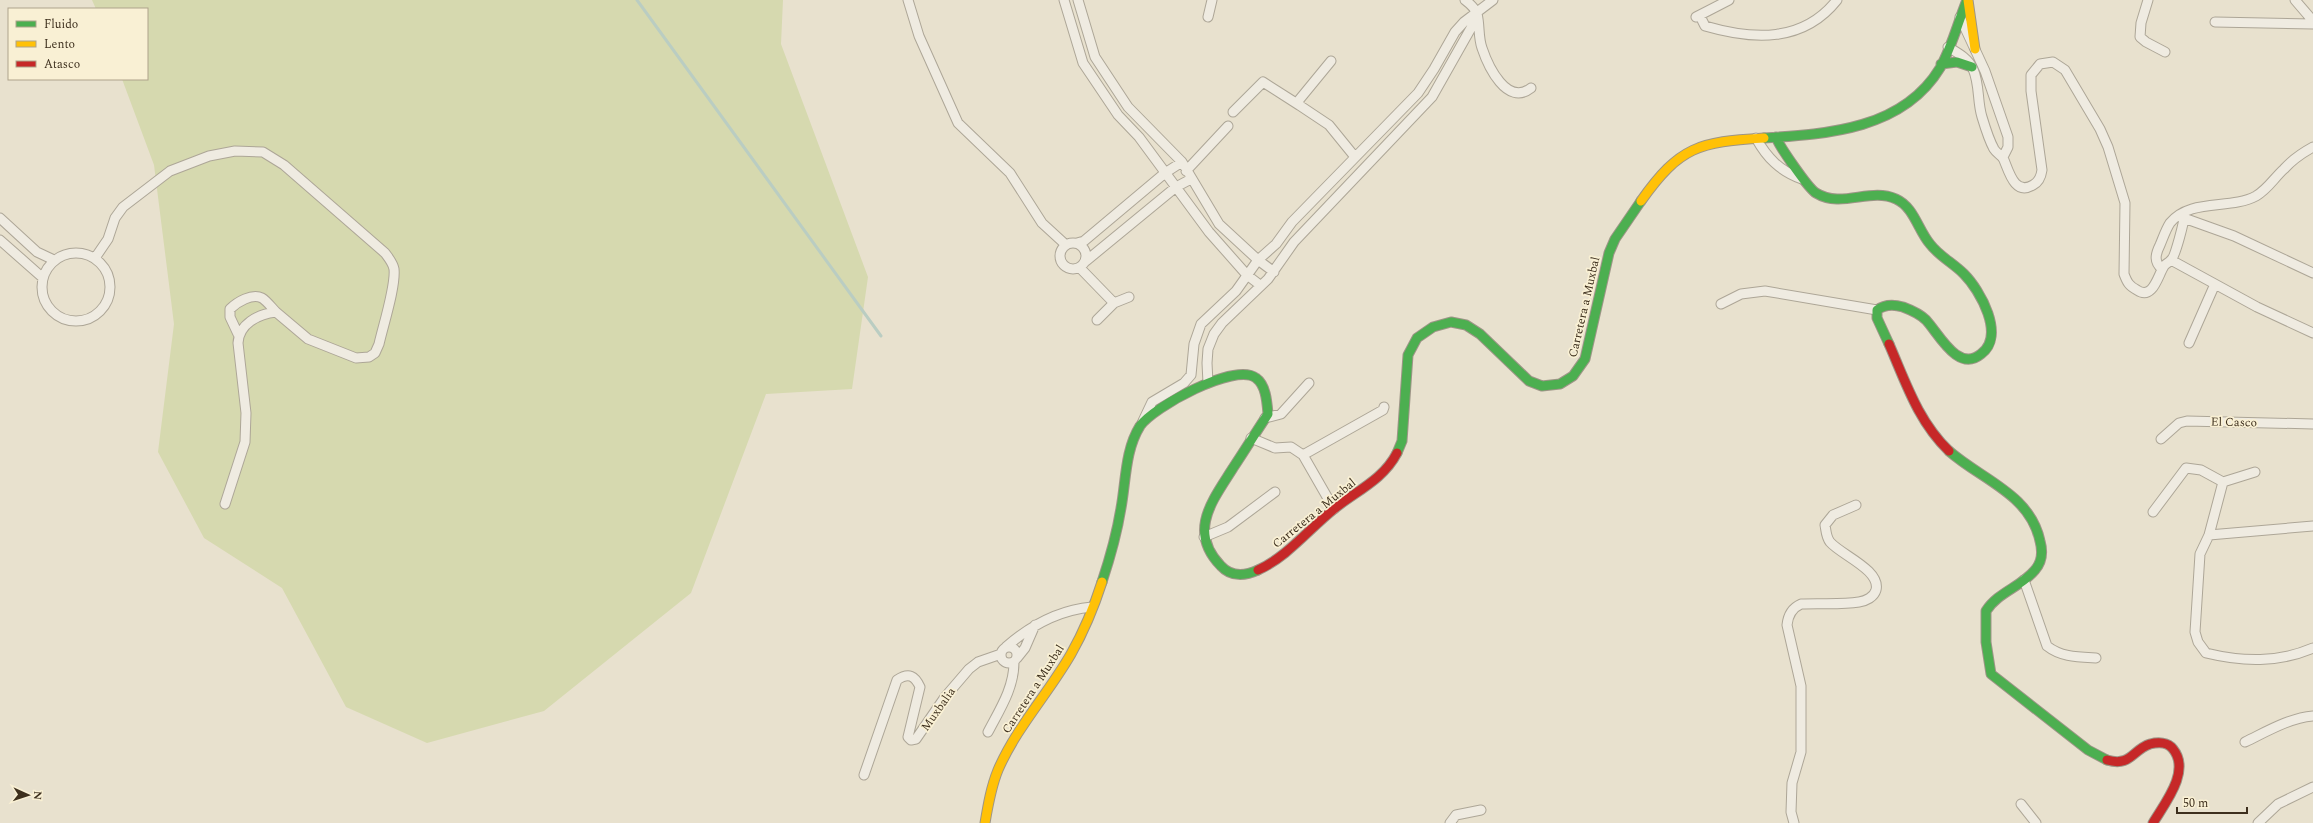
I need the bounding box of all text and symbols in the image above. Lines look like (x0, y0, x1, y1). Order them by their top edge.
legend (8, 8, 148, 80)
text: Fluido (44, 15, 78, 34)
text: Lento (44, 35, 75, 54)
text: Atasco (44, 55, 80, 74)
street label: Carretera a Muxbal (1564, 255, 1605, 359)
street label: El Casco (2211, 413, 2257, 432)
street label: Carretera a Muxbal (1268, 474, 1360, 553)
street label: Carretera a Muxbal (997, 641, 1069, 738)
street label: Muxbalia (916, 683, 961, 735)
north arrow (8, 775, 48, 815)
scale bar (2177, 789, 2247, 815)
text: N (29, 791, 46, 800)
text: 50 m (2183, 794, 2208, 813)

